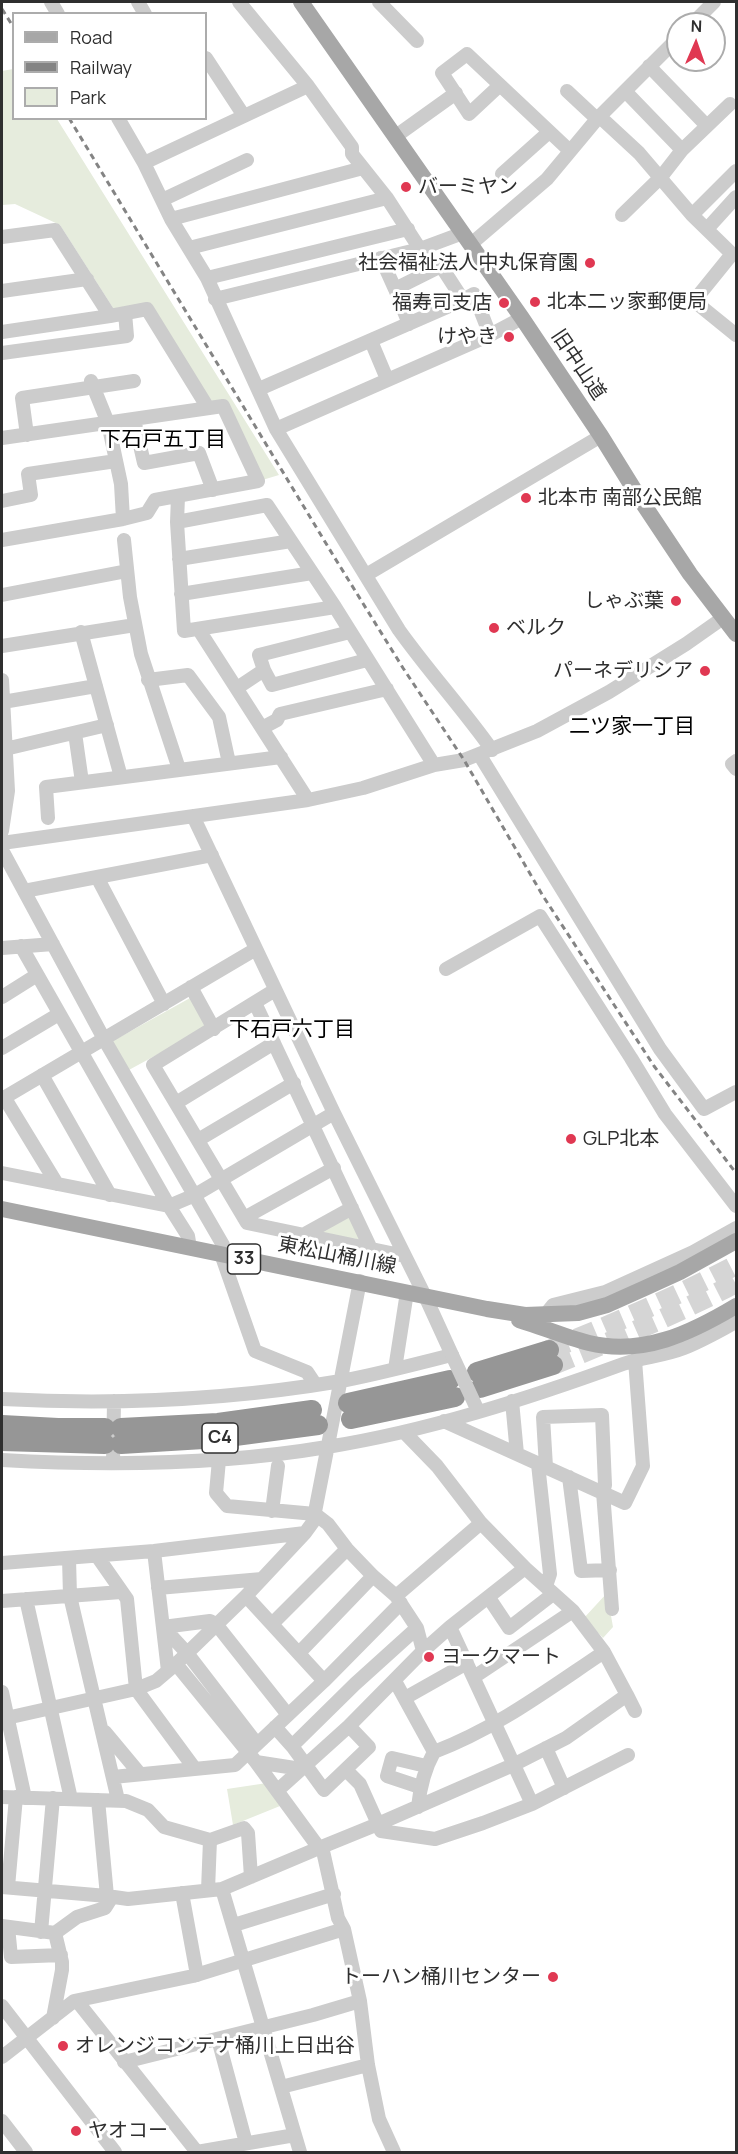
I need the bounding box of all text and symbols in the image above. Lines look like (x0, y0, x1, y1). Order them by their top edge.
legend (12, 12, 207, 120)
north arrow (666, 12, 726, 72)
text: N (690, 15, 703, 37)
text: Road (70, 25, 113, 49)
text: Railway (70, 55, 132, 79)
text: Park (70, 85, 106, 109)
place label: バーミヤン (418, 175, 518, 199)
marker: バーミヤン (399, 180, 413, 194)
place label: 社会福祉法人中丸保育園 (358, 251, 578, 275)
marker: 社会福祉法人中丸保育園 (583, 256, 597, 270)
place label: 北本二ッ家郵便局 (547, 290, 707, 314)
place label: 福寿司支店 (392, 291, 492, 315)
marker: 北本二ッ家郵便局 (528, 295, 542, 309)
marker: 福寿司支店 (497, 296, 511, 310)
place label: けやき (437, 325, 497, 349)
street label: 旧中山道 (546, 325, 610, 405)
marker: けやき (502, 330, 516, 344)
district label: 下石戸五丁目 (100, 427, 226, 453)
place label: 北本市 南部公民館 (538, 486, 702, 510)
marker: 北本市 南部公民館 (519, 491, 533, 505)
place label: しゃぶ葉 (584, 589, 664, 613)
marker: しゃぶ葉 (669, 594, 683, 608)
place label: ベルク (506, 616, 566, 640)
marker: ベルク (487, 621, 501, 635)
place label: パーネデリシア (553, 659, 693, 683)
marker: パーネデリシア (698, 664, 712, 678)
district label: 二ツ家一丁目 (569, 714, 695, 740)
district label: 下石戸六丁目 (229, 1017, 355, 1043)
place label: GLP北本 (583, 1127, 659, 1151)
marker: GLP北本 (564, 1132, 578, 1146)
street label: 東松山桶川線 (276, 1233, 398, 1279)
road number: 33 (228, 1244, 260, 1274)
road number: C4 (202, 1423, 238, 1453)
place label: ヨークマート (441, 1645, 561, 1669)
marker: ヨークマート (422, 1650, 436, 1664)
place label: トーハン桶川センター (341, 1965, 541, 1989)
marker: トーハン桶川センター (546, 1970, 560, 1984)
place label: オレンジコンテナ桶川上日出谷 (75, 2034, 355, 2058)
marker: オレンジコンテナ桶川上日出谷 (56, 2039, 70, 2053)
place label: ヤオコー (88, 2119, 168, 2143)
marker: ヤオコー (69, 2124, 83, 2138)

